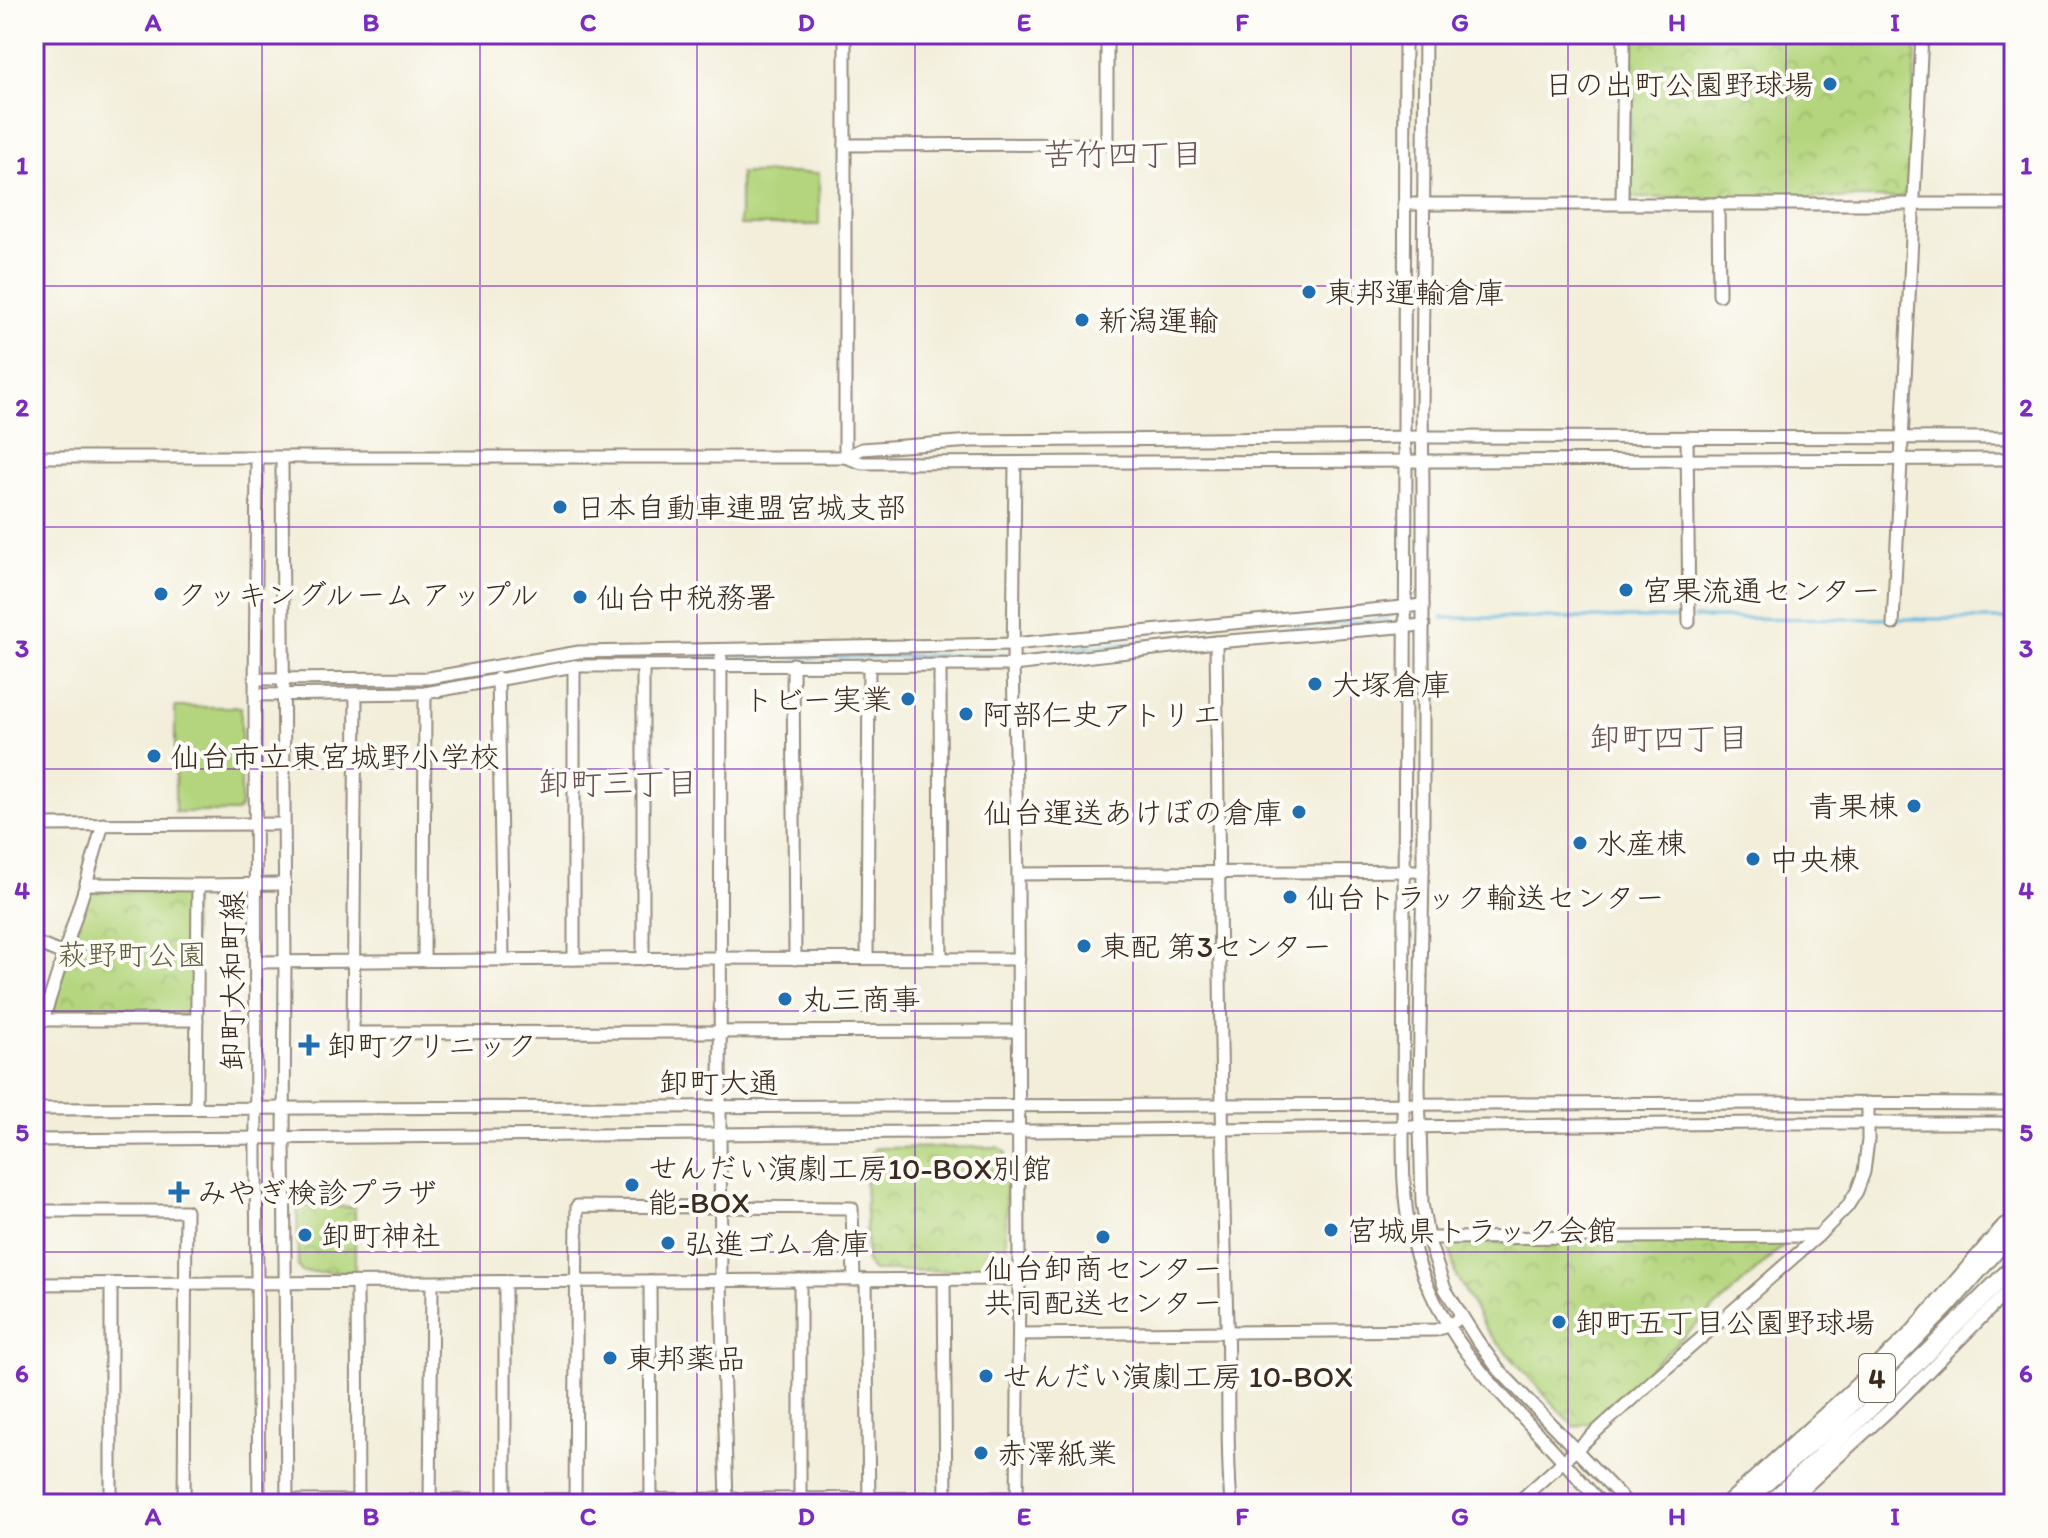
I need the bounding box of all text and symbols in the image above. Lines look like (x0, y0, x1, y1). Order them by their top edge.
text: A (144, 6, 162, 38)
text: B (363, 6, 380, 38)
text: C (580, 6, 597, 38)
text: D (797, 6, 815, 38)
text: E (1017, 6, 1031, 38)
text: F (1235, 6, 1249, 38)
text: G (1451, 6, 1469, 38)
text: H (1668, 6, 1686, 38)
text: I (1890, 6, 1900, 38)
place label: 日の出町公園野球場 (1544, 66, 1814, 103)
marker: 日の出町公園野球場 (1821, 75, 1839, 93)
district label: 苦竹四丁目 (1043, 135, 1203, 173)
text: 1 (16, 149, 28, 181)
text: 1 (2020, 149, 2032, 181)
place label: 東邦運輸倉庫 (1325, 274, 1505, 311)
marker: 東邦運輸倉庫 (1300, 283, 1318, 301)
place label: 新潟運輸 (1098, 302, 1218, 339)
marker: 新潟運輸 (1073, 311, 1091, 329)
text: 2 (15, 391, 29, 423)
text: 2 (2019, 391, 2033, 423)
place label: 日本自動車連盟宮城支部 (576, 489, 906, 526)
marker: 日本自動車連盟宮城支部 (551, 498, 569, 516)
place label: 宮果流通センター (1642, 572, 1881, 609)
place label: クッキングルーム アップル (177, 576, 540, 613)
place label: 仙台中税務署 (596, 579, 776, 616)
marker: 宮果流通センター (1617, 581, 1635, 599)
marker: クッキングルーム アップル (152, 585, 170, 603)
marker: 仙台中税務署 (571, 588, 589, 606)
text: 3 (15, 632, 29, 664)
text: 3 (2019, 632, 2033, 664)
place label: 大塚倉庫 (1331, 666, 1451, 703)
marker: 大塚倉庫 (1306, 675, 1324, 693)
place label: トビー実業 (744, 681, 892, 718)
marker: トビー実業 (899, 690, 917, 708)
place label: 阿部仁史アトリエ (982, 696, 1222, 733)
marker: 阿部仁史アトリエ (957, 705, 975, 723)
district label: 卸町四丁目 (1589, 719, 1749, 757)
place label: 仙台市立東宮城野小学校 (170, 738, 500, 775)
marker: 仙台市立東宮城野小学校 (145, 747, 163, 765)
district label: 卸町三丁目 (538, 764, 698, 802)
place label: 青果棟 (1808, 788, 1898, 825)
place label: 仙台運送あけぼの倉庫 (983, 794, 1283, 831)
marker: 青果棟 (1905, 797, 1923, 815)
marker: 仙台運送あけぼの倉庫 (1290, 803, 1308, 821)
place label: 水産棟 (1596, 825, 1686, 862)
marker: 水産棟 (1571, 834, 1589, 852)
place label: 中央棟 (1769, 841, 1859, 878)
marker: 中央棟 (1744, 850, 1762, 868)
text: 4 (14, 874, 30, 906)
text: 4 (2018, 874, 2034, 906)
place label: 仙台トラック輸送センター (1306, 879, 1665, 916)
marker: 仙台トラック輸送センター (1281, 888, 1299, 906)
street label: 卸町大和町線 (214, 891, 251, 1071)
place label: 東配 第3センター (1100, 928, 1332, 965)
park label: 萩野町公園 (57, 936, 207, 973)
marker: 東配 第3センター (1075, 937, 1093, 955)
place label: 丸三商事 (801, 981, 921, 1018)
marker: 丸三商事 (776, 990, 794, 1008)
place label: 卸町クリニック (327, 1027, 537, 1064)
marker: 卸町クリニック (298, 1034, 320, 1056)
street label: 卸町大通 (659, 1064, 779, 1101)
text: 5 (15, 1116, 29, 1148)
text: 5 (2019, 1116, 2033, 1148)
place label: せんだい演劇工房10-BOX別館 能-BOX (648, 1150, 1052, 1221)
place label: みやぎ検診プラザ (197, 1174, 437, 1211)
marker: せんだい演劇工房10-BOX別館 能-BOX (623, 1176, 641, 1194)
marker: みやぎ検診プラザ (168, 1181, 190, 1203)
place label: 宮城県トラック会館 (1347, 1212, 1617, 1249)
place label: 卸町神社 (321, 1217, 441, 1254)
marker: 宮城県トラック会館 (1322, 1221, 1340, 1239)
place label: 弘進ゴム 倉庫 (684, 1225, 870, 1262)
marker: 卸町神社 (296, 1226, 314, 1244)
marker: 仙台卸商センター 共同配送センター (1094, 1228, 1112, 1246)
marker: 弘進ゴム 倉庫 (659, 1234, 677, 1252)
place label: 仙台卸商センター 共同配送センター (984, 1250, 1222, 1321)
place label: 卸町五丁目公園野球場 (1575, 1304, 1875, 1341)
marker: 卸町五丁目公園野球場 (1550, 1313, 1568, 1331)
place label: 東邦薬品 (626, 1340, 746, 1377)
marker: 東邦薬品 (601, 1349, 619, 1367)
road number: 4 (1859, 1354, 1895, 1402)
text: 6 (15, 1357, 29, 1389)
text: 6 (2019, 1357, 2033, 1389)
place label: せんだい演劇工房 10-BOX (1002, 1358, 1353, 1395)
marker: せんだい演劇工房 10-BOX (977, 1367, 995, 1385)
place label: 赤澤紙業 (997, 1435, 1117, 1472)
marker: 赤澤紙業 (972, 1444, 990, 1462)
text: A (144, 1500, 162, 1532)
text: B (363, 1500, 380, 1532)
text: C (580, 1500, 597, 1532)
text: D (797, 1500, 815, 1532)
text: E (1017, 1500, 1031, 1532)
text: F (1235, 1500, 1249, 1532)
text: G (1451, 1500, 1469, 1532)
text: H (1668, 1500, 1686, 1532)
text: I (1890, 1500, 1900, 1532)

